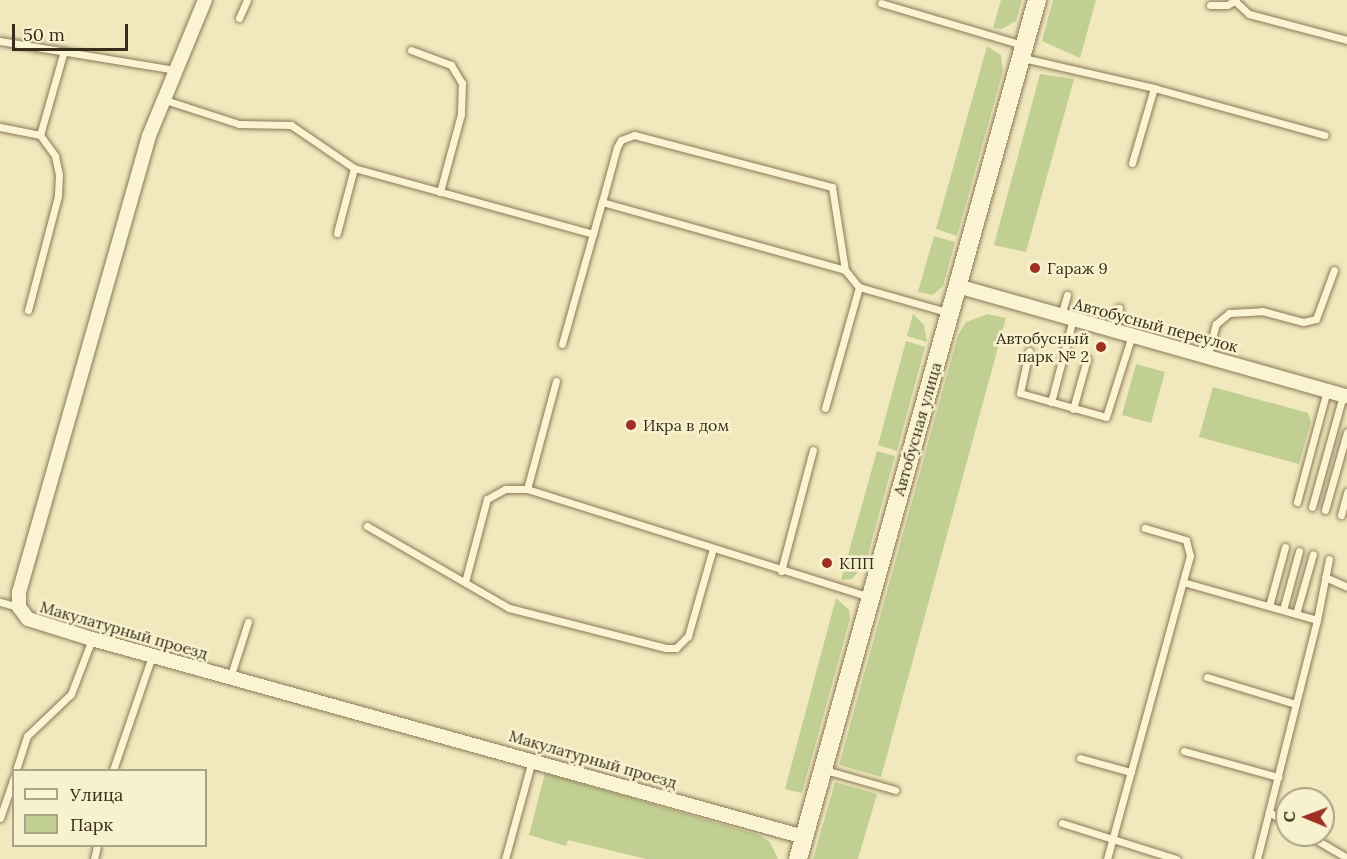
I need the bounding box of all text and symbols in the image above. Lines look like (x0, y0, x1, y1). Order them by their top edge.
scale bar (15, 12, 130, 50)
text: 50 m (23, 23, 65, 46)
place label: Гараж 9 (1047, 258, 1108, 278)
marker: Гараж 9 (1028, 261, 1042, 275)
street label: Автобусный переулок (1072, 294, 1240, 356)
place label: Автобусный парк № 2 (996, 328, 1089, 366)
marker: Автобусный парк № 2 (1094, 340, 1108, 354)
street label: Автобусная улица (889, 360, 945, 498)
place label: Икра в дом (643, 415, 729, 435)
marker: Икра в дом (624, 418, 638, 432)
place label: КПП (839, 553, 874, 573)
marker: КПП (820, 556, 834, 570)
street label: Макулатурный проезд (38, 597, 210, 663)
street label: Макулатурный проезд (507, 726, 679, 792)
legend (12, 769, 207, 847)
text: Улица (70, 783, 123, 806)
north arrow (1275, 787, 1335, 847)
text: С (1279, 811, 1299, 822)
text: Парк (70, 813, 113, 836)

